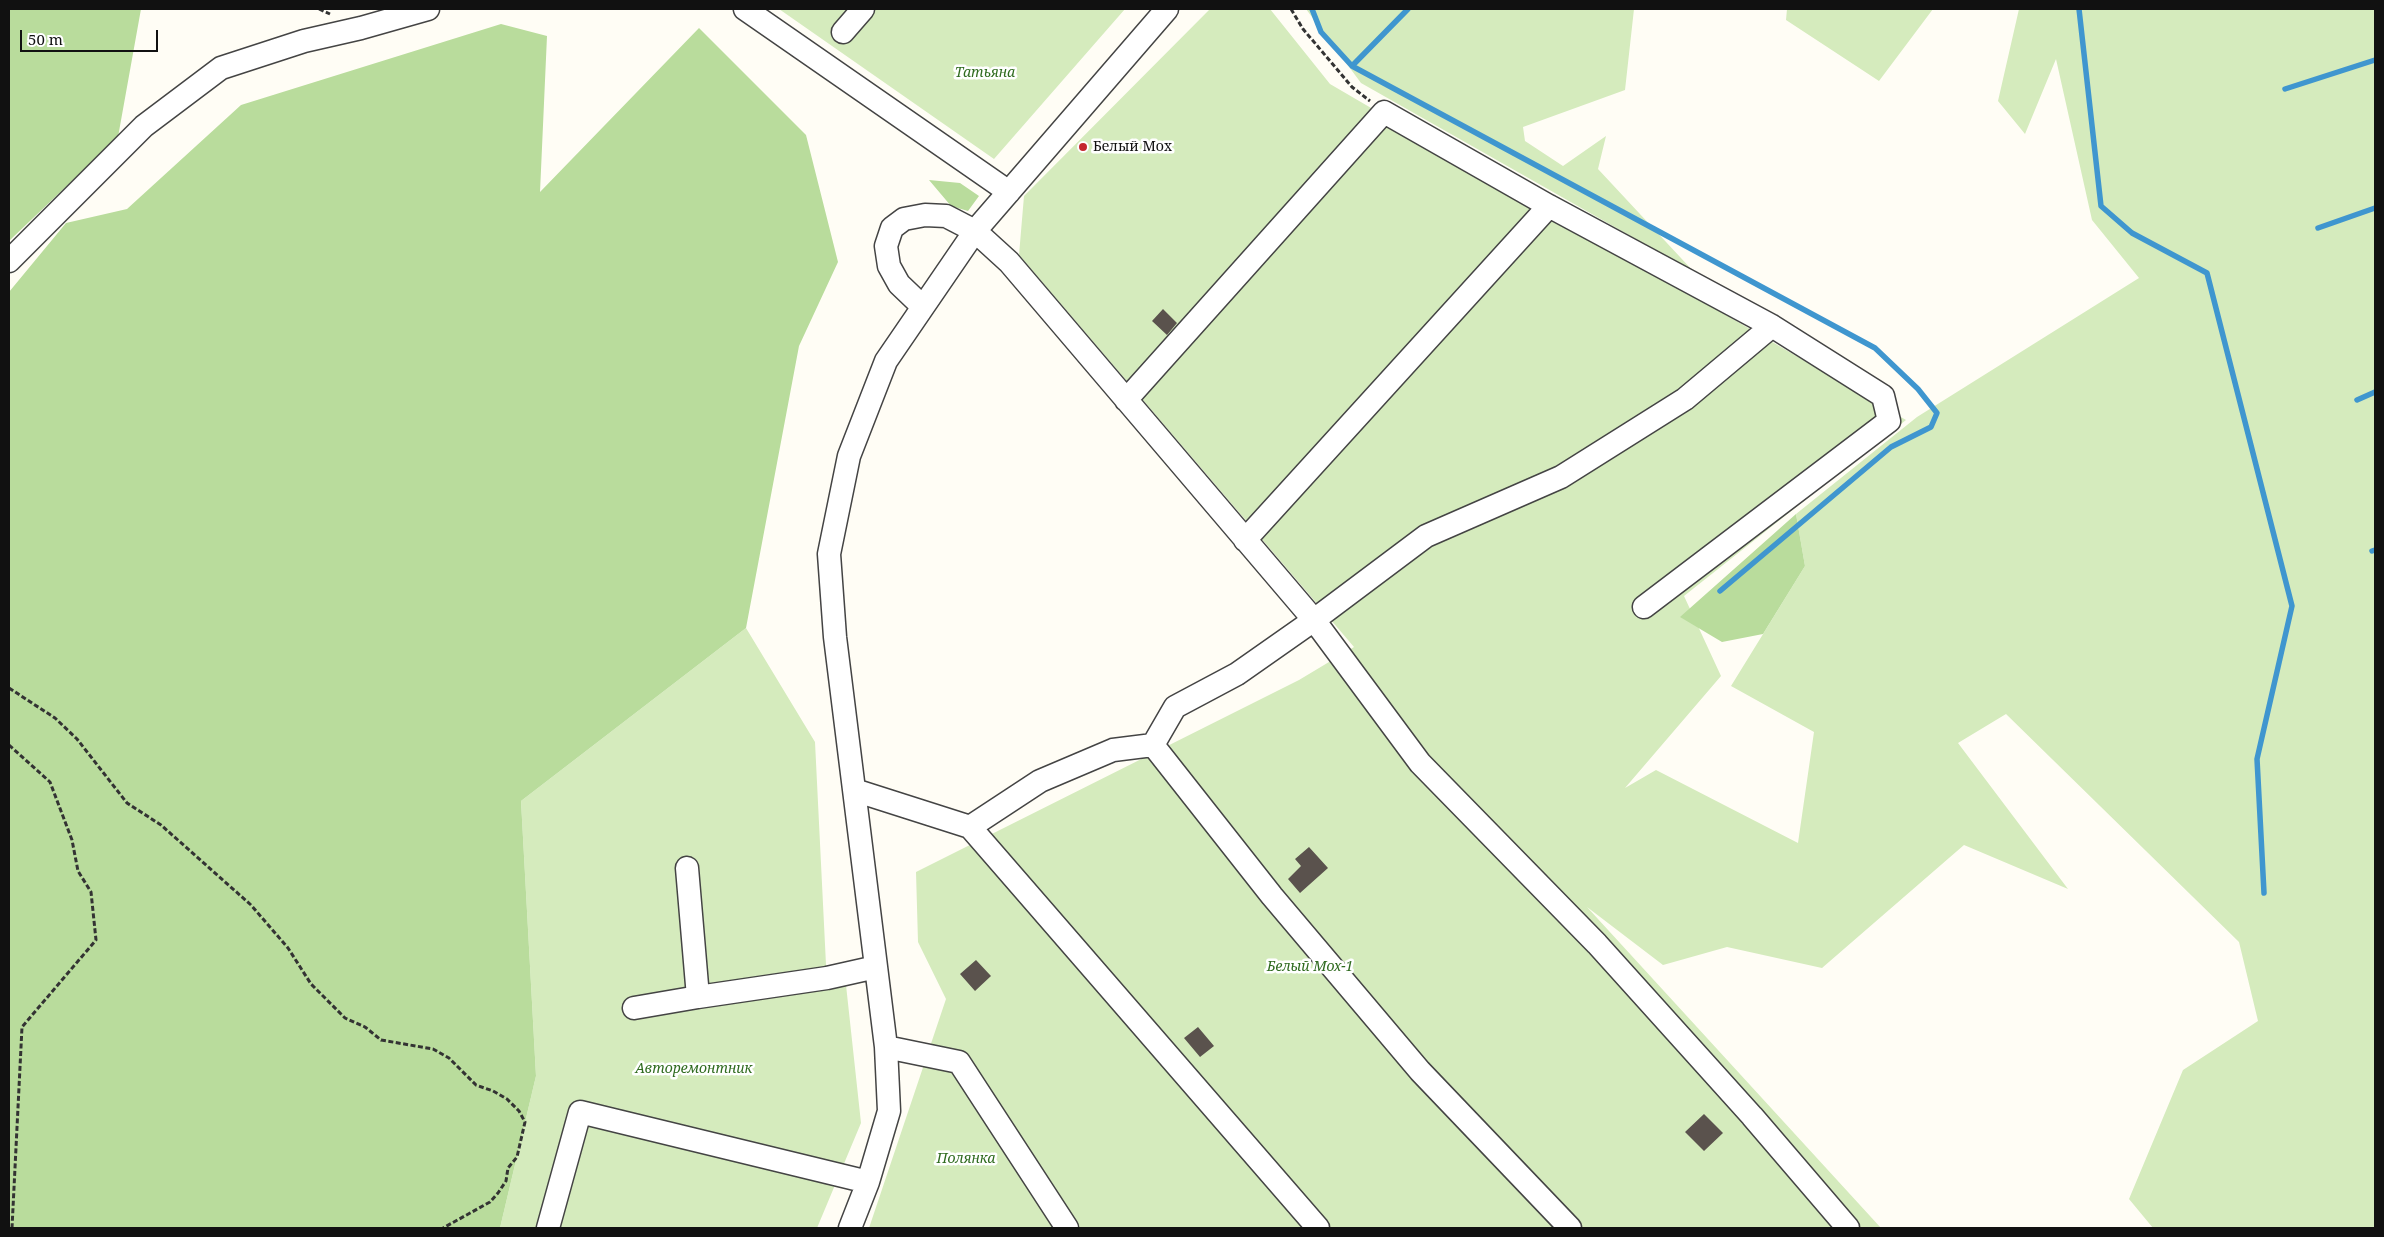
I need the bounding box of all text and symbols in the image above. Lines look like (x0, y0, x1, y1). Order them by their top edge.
scale bar (22, 20, 160, 52)
text: 50 m (28, 29, 63, 49)
park label: Татьяна (955, 65, 1015, 81)
place label: Белый Мох (1093, 139, 1172, 155)
marker: Белый Мох (1077, 141, 1089, 153)
park label: Белый Мох-1 (1267, 959, 1353, 975)
park label: Авторемонтник (635, 1061, 753, 1077)
park label: Полянка (936, 1151, 996, 1167)

